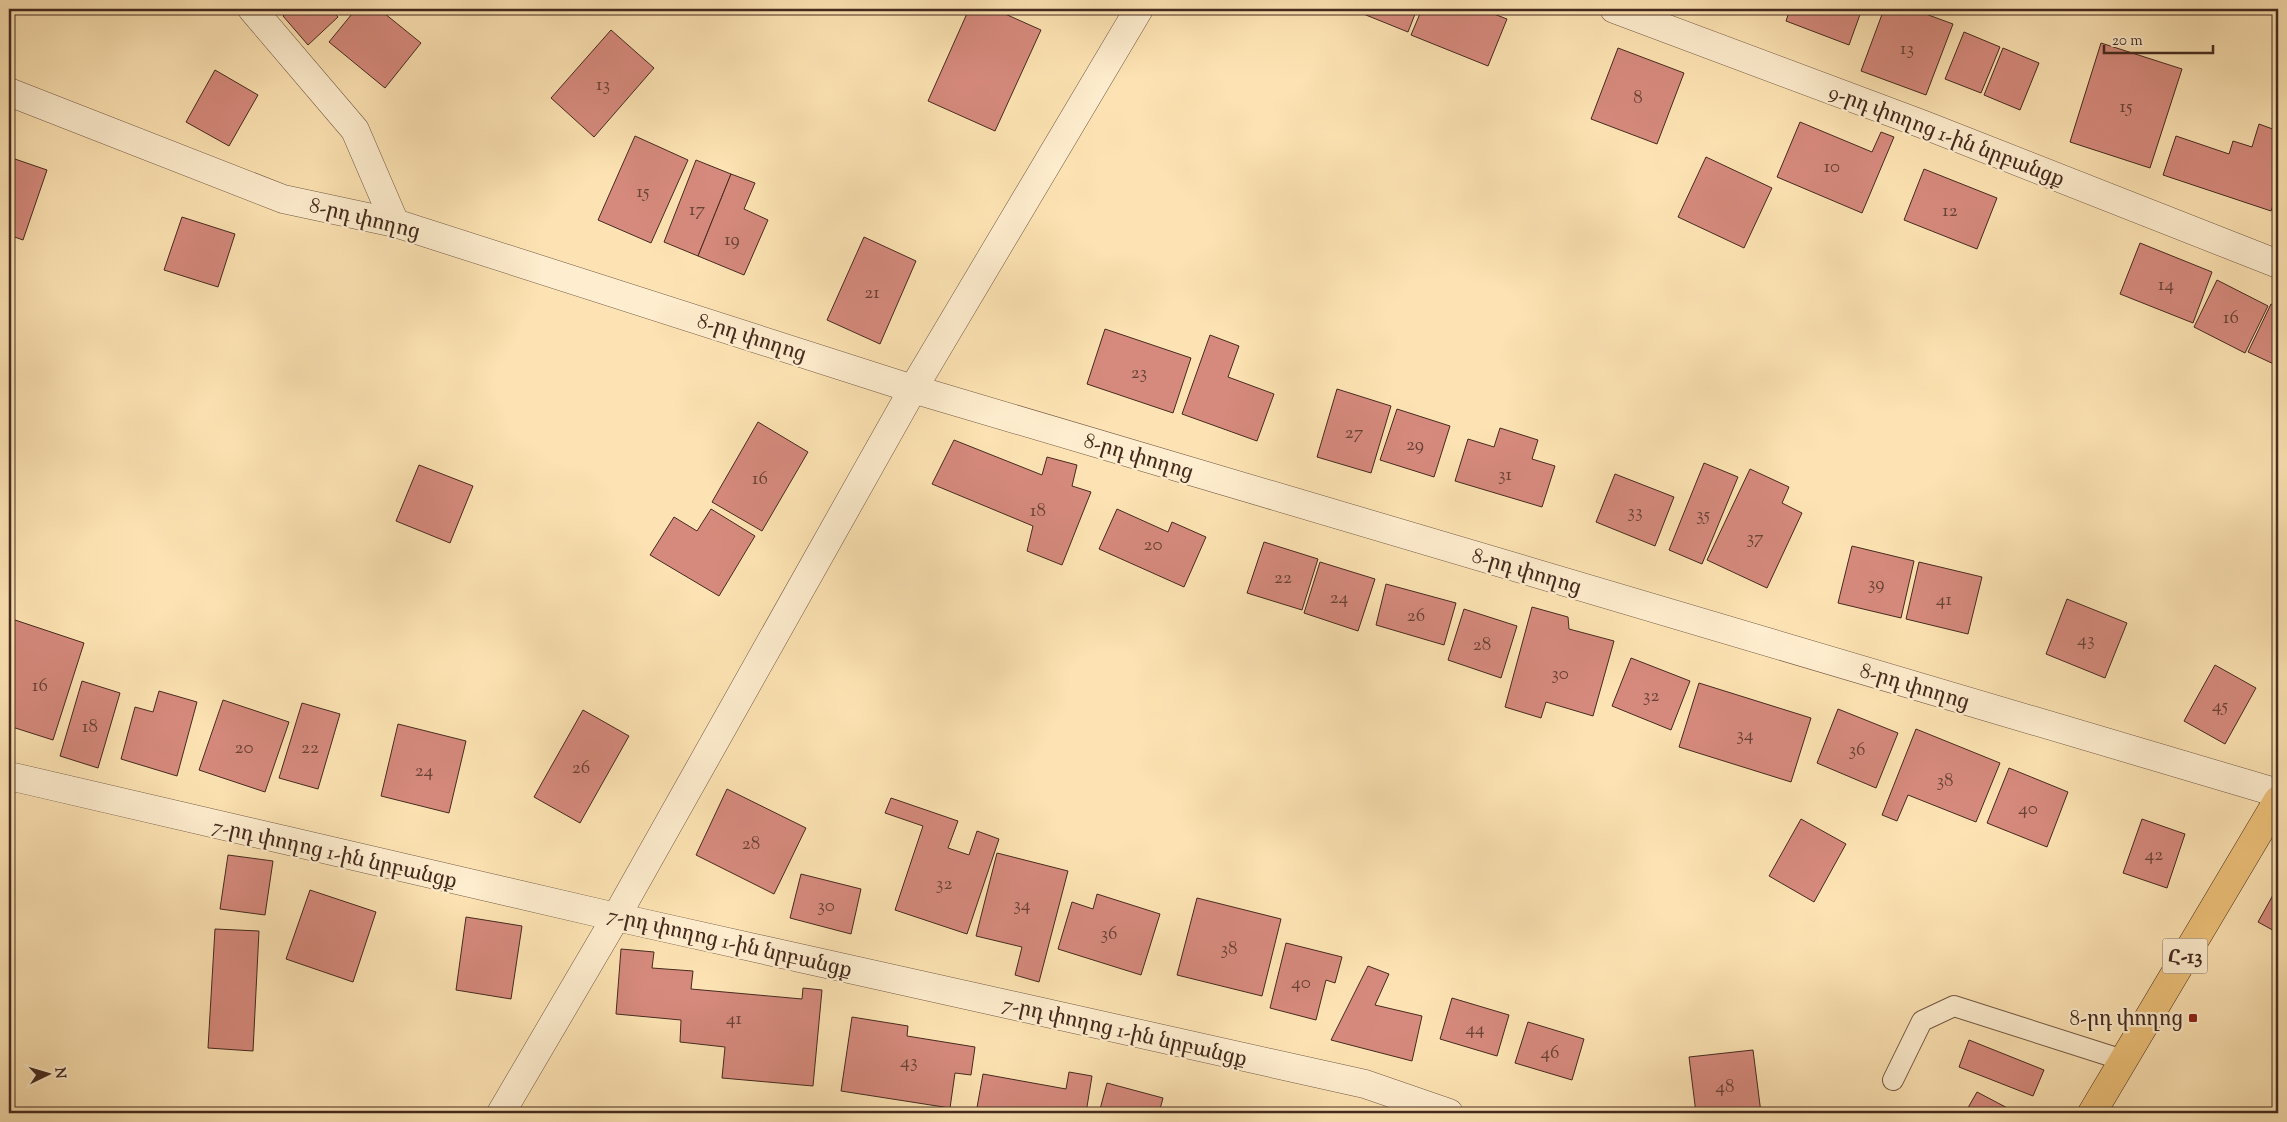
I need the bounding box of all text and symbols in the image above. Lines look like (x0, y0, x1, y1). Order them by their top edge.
scale bar (2104, 22, 2213, 54)
text: 20 m (2112, 31, 2143, 52)
house number: 13 (1900, 36, 1914, 63)
house number: 13 (596, 72, 610, 99)
street label: 9-րդ փողոց 1-ին նրբանցք (1824, 78, 2069, 196)
house number: 8 (1633, 85, 1643, 112)
house number: 15 (2120, 94, 2133, 121)
house number: 10 (1824, 154, 1840, 181)
house number: 15 (637, 179, 650, 206)
street label: 8-րդ փողոց (306, 192, 423, 248)
house number: 17 (689, 197, 705, 224)
house number: 12 (1942, 198, 1958, 225)
house number: 19 (724, 227, 740, 254)
house number: 14 (2158, 272, 2174, 299)
house number: 21 (864, 280, 880, 307)
house number: 16 (2223, 305, 2239, 332)
street label: 8-րդ փողոց (693, 307, 810, 371)
house number: 23 (1131, 360, 1147, 387)
house number: 27 (1345, 420, 1364, 447)
street label: 8-րդ փողոց (1080, 427, 1197, 489)
house number: 29 (1406, 432, 1424, 459)
house number: 31 (1498, 462, 1513, 489)
house number: 16 (752, 466, 768, 493)
house number: 18 (1030, 498, 1046, 525)
house number: 33 (1627, 499, 1643, 526)
house number: 35 (1696, 502, 1711, 529)
house number: 37 (1746, 525, 1764, 552)
house number: 20 (1144, 532, 1162, 559)
street label: 8-րդ փողոց (1468, 542, 1585, 604)
house number: 22 (1274, 565, 1292, 592)
house number: 39 (1868, 571, 1884, 598)
house number: 24 (1330, 585, 1349, 612)
house number: 41 (1936, 587, 1953, 614)
house number: 26 (1407, 603, 1425, 630)
house number: 43 (2077, 627, 2095, 654)
house number: 28 (1473, 632, 1491, 659)
street label: 8-րդ փողոց (1856, 657, 1973, 719)
house number: 30 (1551, 661, 1569, 688)
house number: 16 (32, 673, 48, 700)
house number: 32 (1643, 683, 1659, 710)
house number: 45 (2212, 693, 2229, 720)
house number: 18 (82, 714, 98, 741)
house number: 34 (1736, 722, 1754, 749)
house number: 20 (235, 735, 253, 762)
house number: 22 (301, 735, 319, 762)
house number: 36 (1849, 737, 1865, 764)
house number: 26 (572, 755, 590, 782)
house number: 24 (415, 758, 434, 785)
house number: 38 (1936, 768, 1954, 795)
house number: 40 (2018, 796, 2038, 823)
street label: 7-րդ փողոց 1-ին նրբանցք (209, 812, 460, 898)
house number: 28 (742, 831, 760, 858)
house number: 42 (2145, 842, 2163, 869)
house number: 32 (936, 871, 952, 898)
house number: 34 (1013, 892, 1031, 919)
house number: 30 (817, 893, 835, 920)
street label: 7-րդ փողոց 1-ին նրբանցք (604, 901, 855, 987)
house number: 36 (1101, 921, 1117, 948)
house number: 38 (1220, 936, 1238, 963)
road number: Հ-13 (2162, 938, 2208, 974)
house number: 40 (1291, 970, 1311, 997)
street label: 7-րդ փողոց 1-ին նրբանցք (999, 990, 1250, 1076)
place label: 8-րդ փողոց (2070, 1005, 2183, 1035)
house number: 41 (726, 1006, 743, 1033)
marker: 8-րդ փողոց (2187, 1012, 2199, 1024)
house number: 44 (1465, 1016, 1485, 1043)
house number: 46 (1541, 1040, 1559, 1067)
house number: 43 (900, 1049, 918, 1076)
north arrow (22, 1050, 72, 1100)
text: N (49, 1067, 69, 1079)
house number: 48 (1715, 1074, 1735, 1101)

